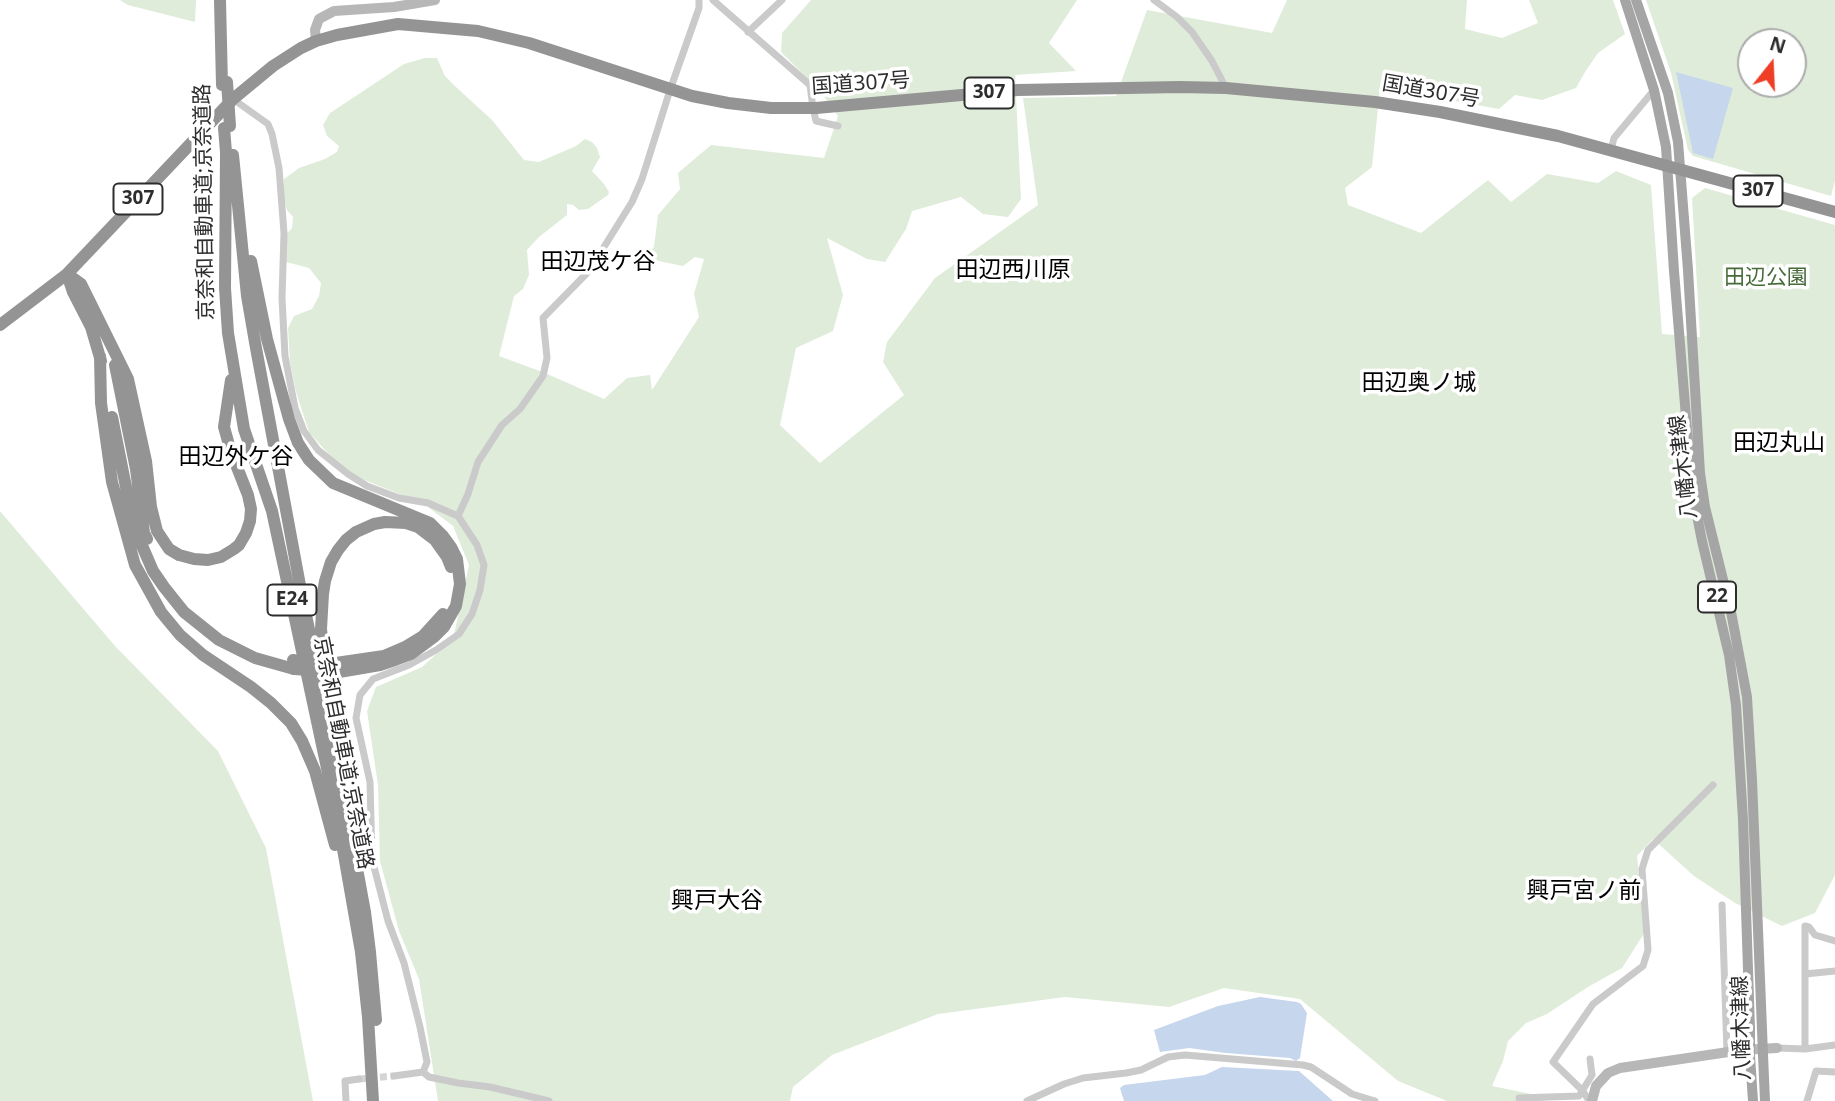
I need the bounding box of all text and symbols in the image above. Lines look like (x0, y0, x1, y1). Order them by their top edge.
north arrow (1737, 28, 1807, 98)
text: N (1766, 30, 1789, 60)
street label: 国道307号 (811, 68, 911, 100)
street label: 国道307号 (1380, 71, 1482, 113)
road number: 307 (964, 78, 1014, 108)
street label: 京奈和自動車道;京奈道路 (190, 83, 220, 321)
road number: 307 (1734, 176, 1782, 206)
road number: 307 (114, 183, 162, 214)
district label: 田辺茂ケ谷 (541, 248, 655, 276)
district label: 田辺西川原 (956, 256, 1070, 284)
park label: 田辺公園 (1724, 265, 1808, 291)
district label: 田辺奥ノ城 (1362, 369, 1476, 397)
street label: 八幡木津線 (1665, 413, 1703, 521)
district label: 田辺丸山 (1733, 429, 1825, 457)
district label: 田辺外ケ谷 (179, 443, 293, 471)
road number: 22 (1698, 582, 1736, 612)
road number: E24 (268, 584, 316, 615)
street label: 京奈和自動車道;京奈道路 (308, 634, 378, 872)
district label: 興戸宮ノ前 (1527, 877, 1641, 905)
district label: 興戸大谷 (671, 887, 763, 915)
street label: 八幡木津線 (1728, 975, 1756, 1081)

